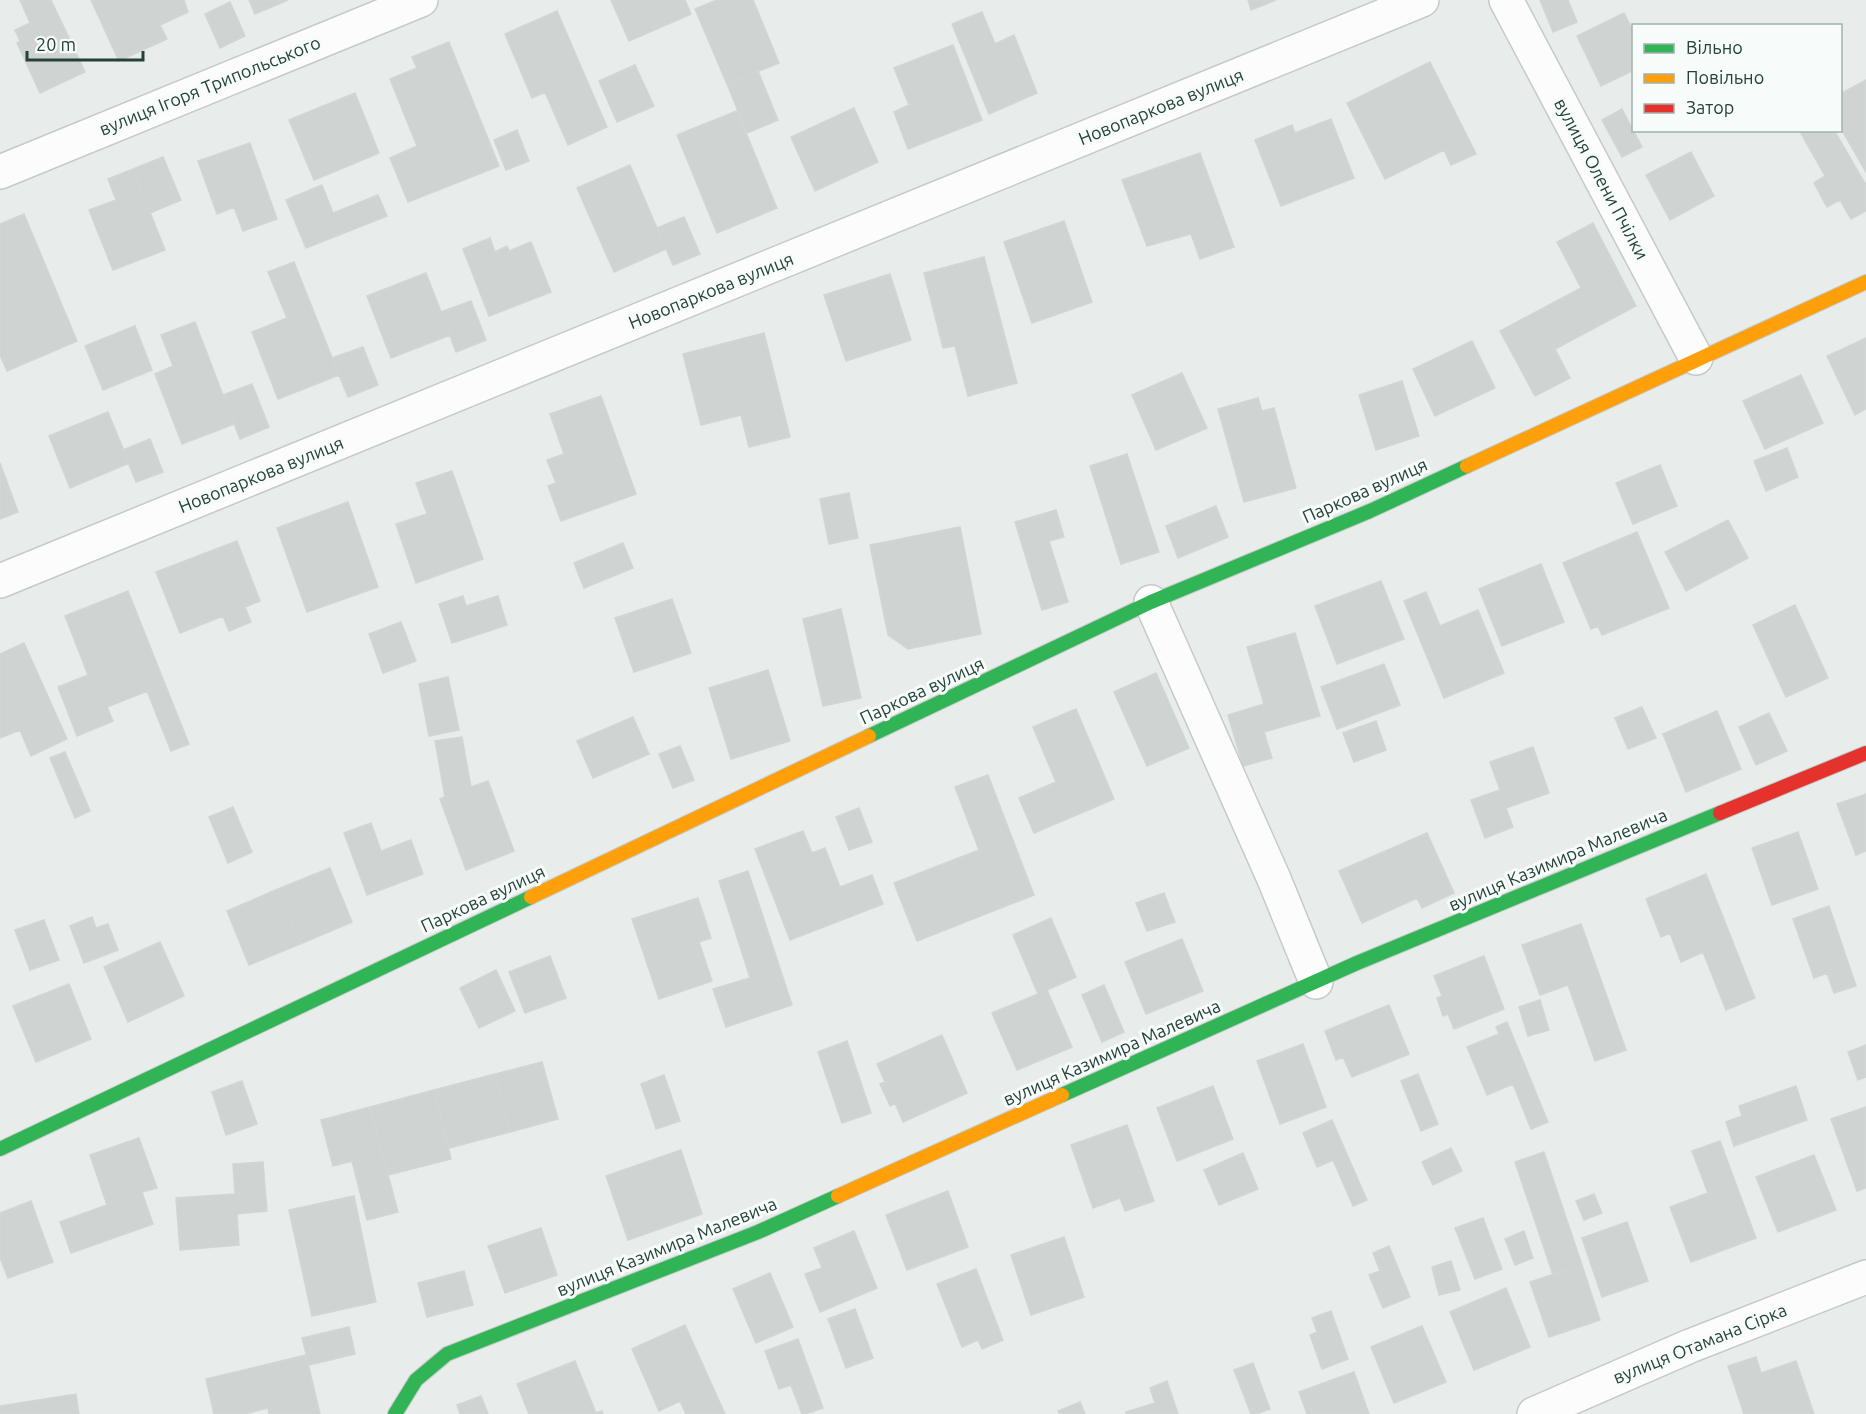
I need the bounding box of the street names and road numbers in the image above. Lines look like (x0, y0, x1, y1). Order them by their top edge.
street label: вулиця Ігоря Трипольського (96, 31, 323, 139)
street label: Новопаркова вулиця (1075, 64, 1246, 148)
street label: вулиця Олени Пчілки (1551, 94, 1653, 263)
street label: Новопаркова вулиця (625, 248, 796, 332)
street label: Новопаркова вулиця (175, 432, 346, 516)
street label: Паркова вулиця (1299, 454, 1430, 527)
street label: Паркова вулиця (856, 653, 987, 728)
street label: вулиця Казимира Малевича (1445, 804, 1670, 914)
street label: Паркова вулиця (417, 861, 548, 936)
street label: вулиця Казимира Малевича (1000, 995, 1223, 1109)
street label: вулиця Казимира Малевича (554, 1193, 780, 1299)
street label: вулиця Отамана Сірка (1610, 1299, 1789, 1387)

